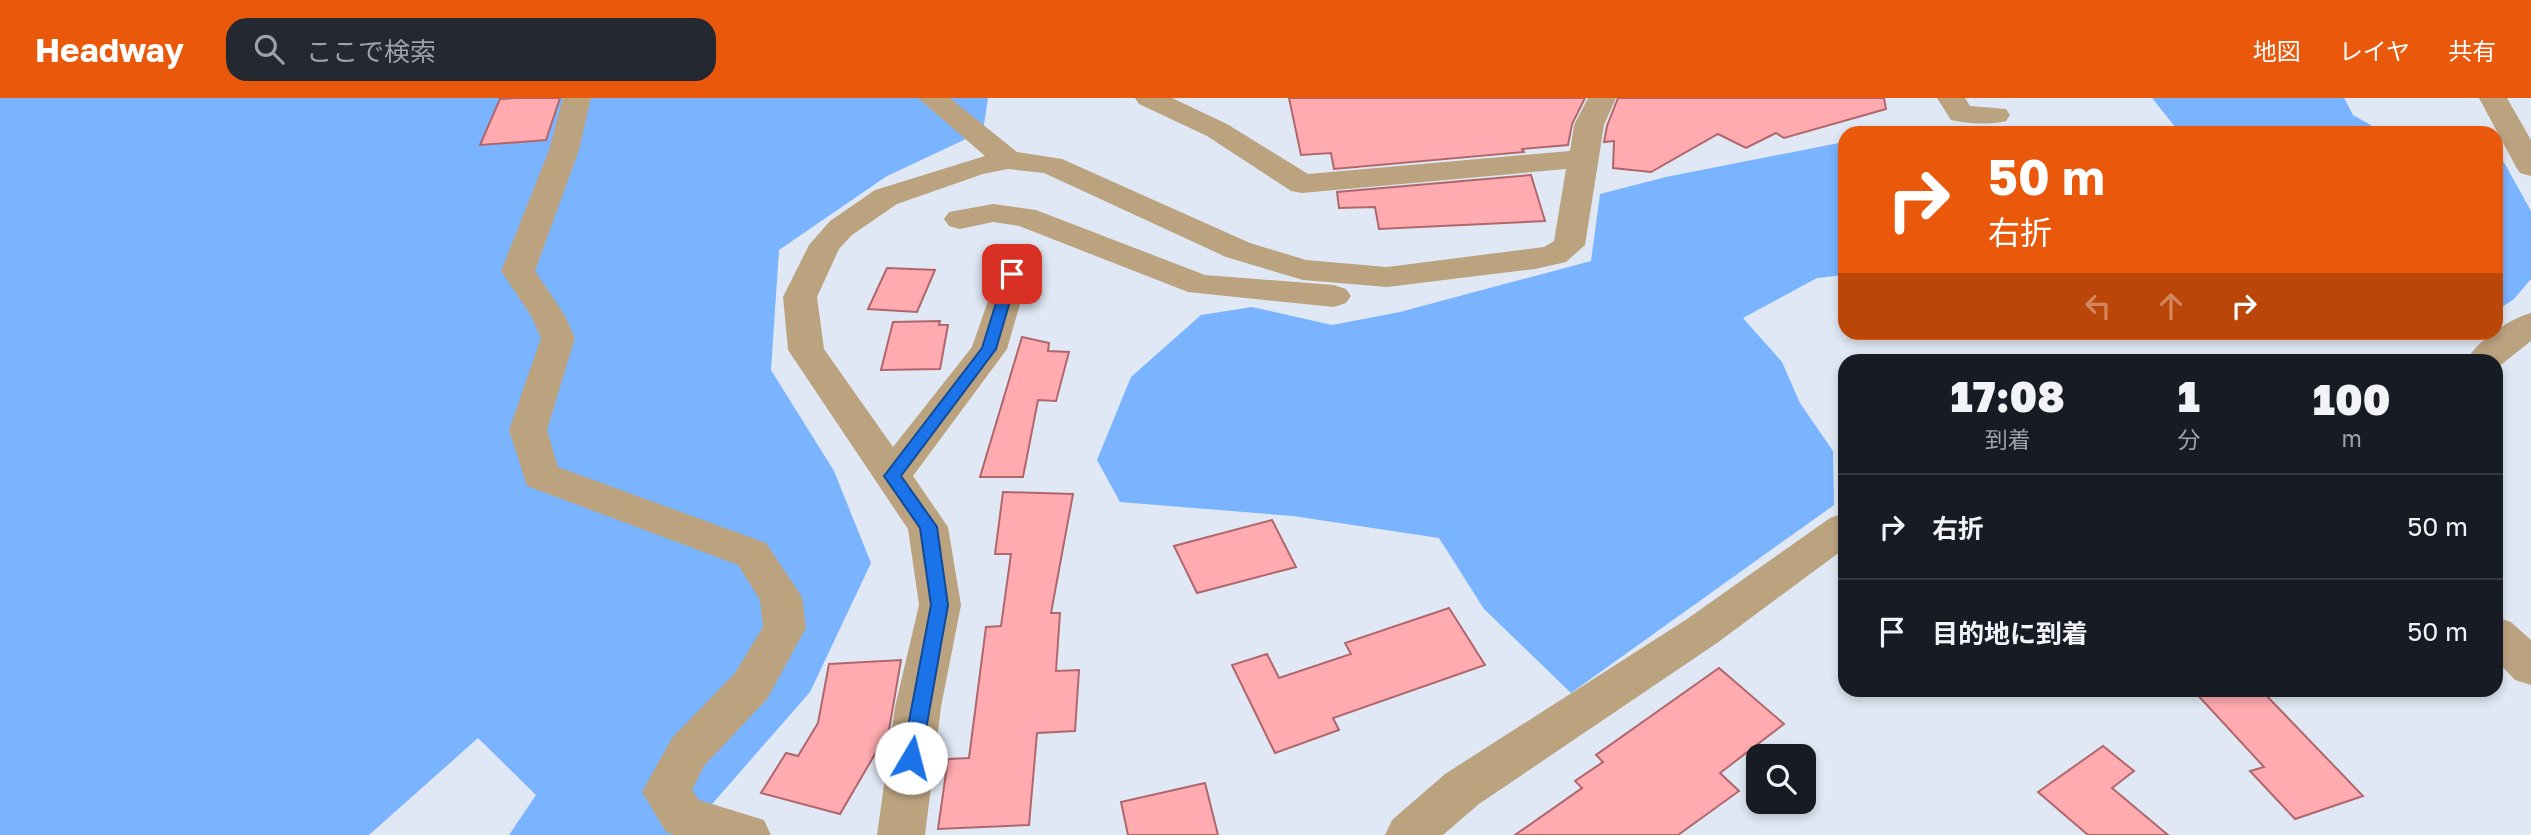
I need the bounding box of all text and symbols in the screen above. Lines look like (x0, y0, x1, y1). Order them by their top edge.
search box (226, 18, 716, 81)
text: Headway (35, 30, 184, 69)
icon: search (250, 30, 288, 68)
text: ここで検索 (306, 36, 436, 67)
text: 地図 (2253, 36, 2301, 65)
text: レイヤ (2339, 36, 2410, 65)
text: 共有 (2448, 36, 2496, 65)
text: 50 m (1988, 147, 2105, 206)
icon: right (1873, 154, 1964, 245)
text: 右折 (1988, 213, 2052, 251)
pin (982, 244, 1042, 304)
icon: arrive (993, 255, 1031, 293)
icon: left (2079, 287, 2117, 325)
icon: ahead (2152, 287, 2190, 325)
icon: right (2225, 287, 2263, 325)
text: 17:08 (1951, 371, 2065, 421)
text: 1 (2178, 371, 2200, 421)
text: 100 (2313, 374, 2390, 424)
text: m (2341, 424, 2362, 452)
text: 到着 (1985, 425, 2031, 453)
text: 分 (2177, 425, 2200, 453)
icon: right (1873, 508, 1911, 546)
text: 50 m (2407, 511, 2468, 542)
text: 右折 (1932, 513, 1984, 544)
icon: arrive (1873, 613, 1911, 651)
text: 50 m (2407, 616, 2468, 647)
text: 目的地に到着 (1932, 618, 2088, 649)
position arrow (874, 721, 948, 795)
map controls (1746, 744, 1816, 814)
button: search (1746, 744, 1816, 814)

